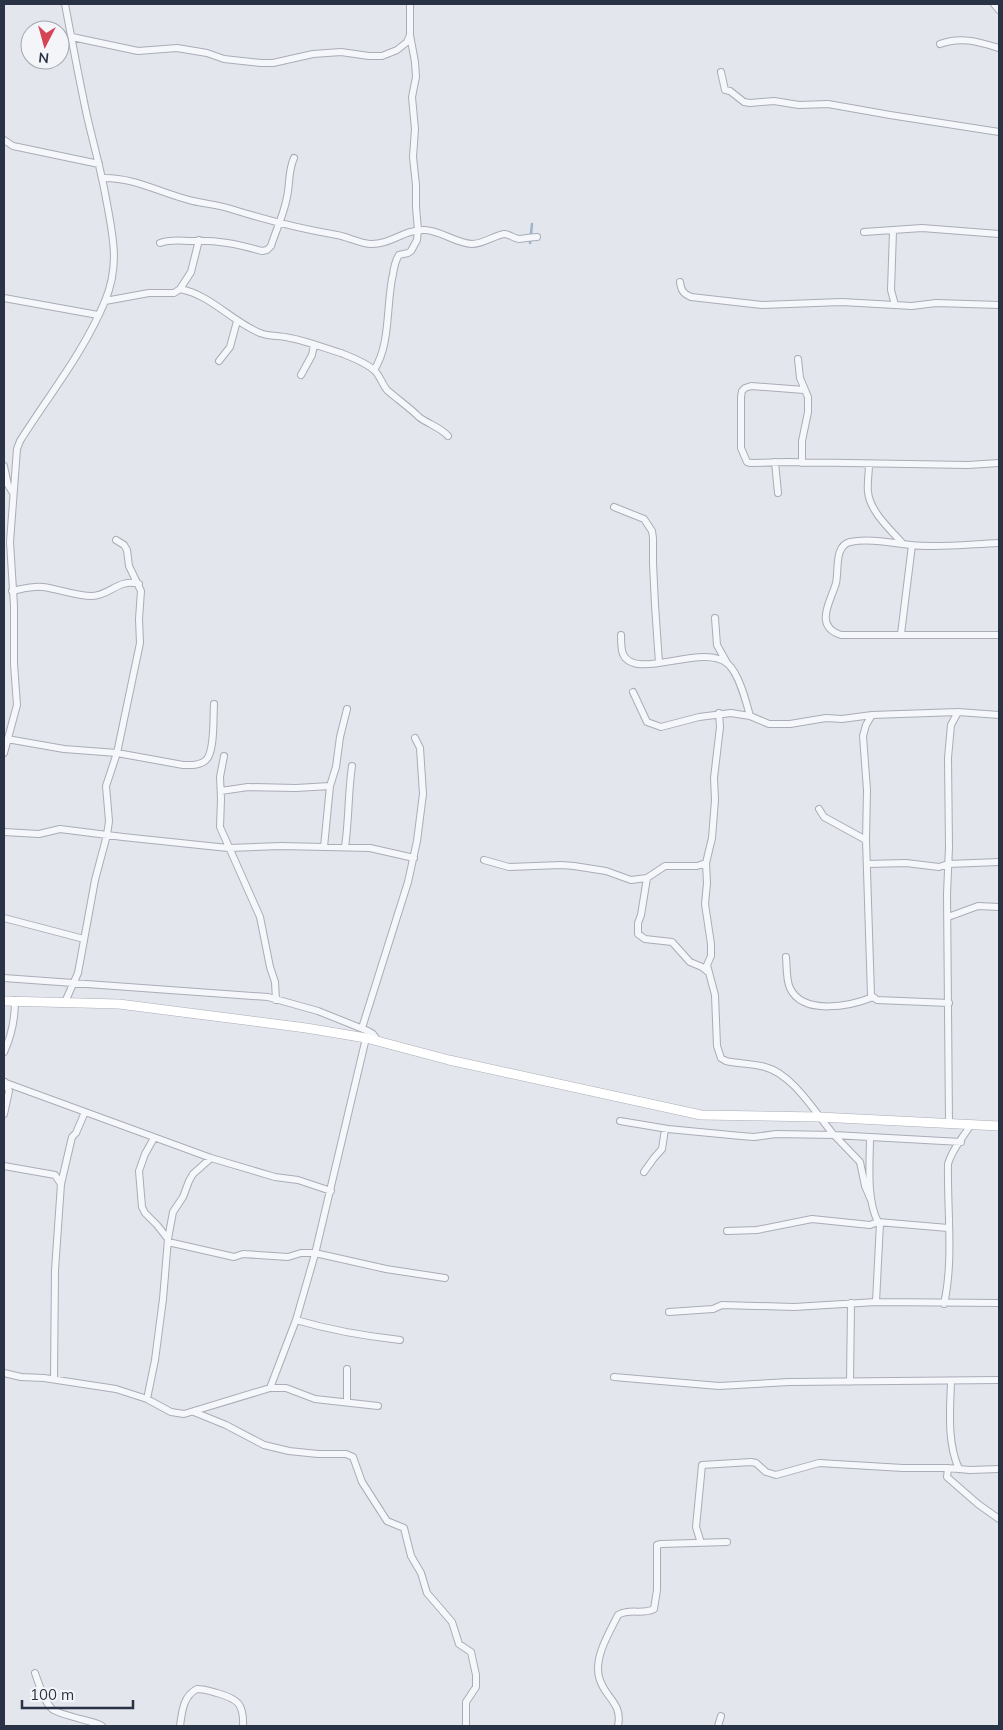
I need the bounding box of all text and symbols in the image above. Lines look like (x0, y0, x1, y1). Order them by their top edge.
north arrow (20, 20, 70, 70)
text: N (37, 48, 50, 67)
scale bar (22, 1678, 134, 1710)
text: 100 m (30, 1685, 74, 1704)

